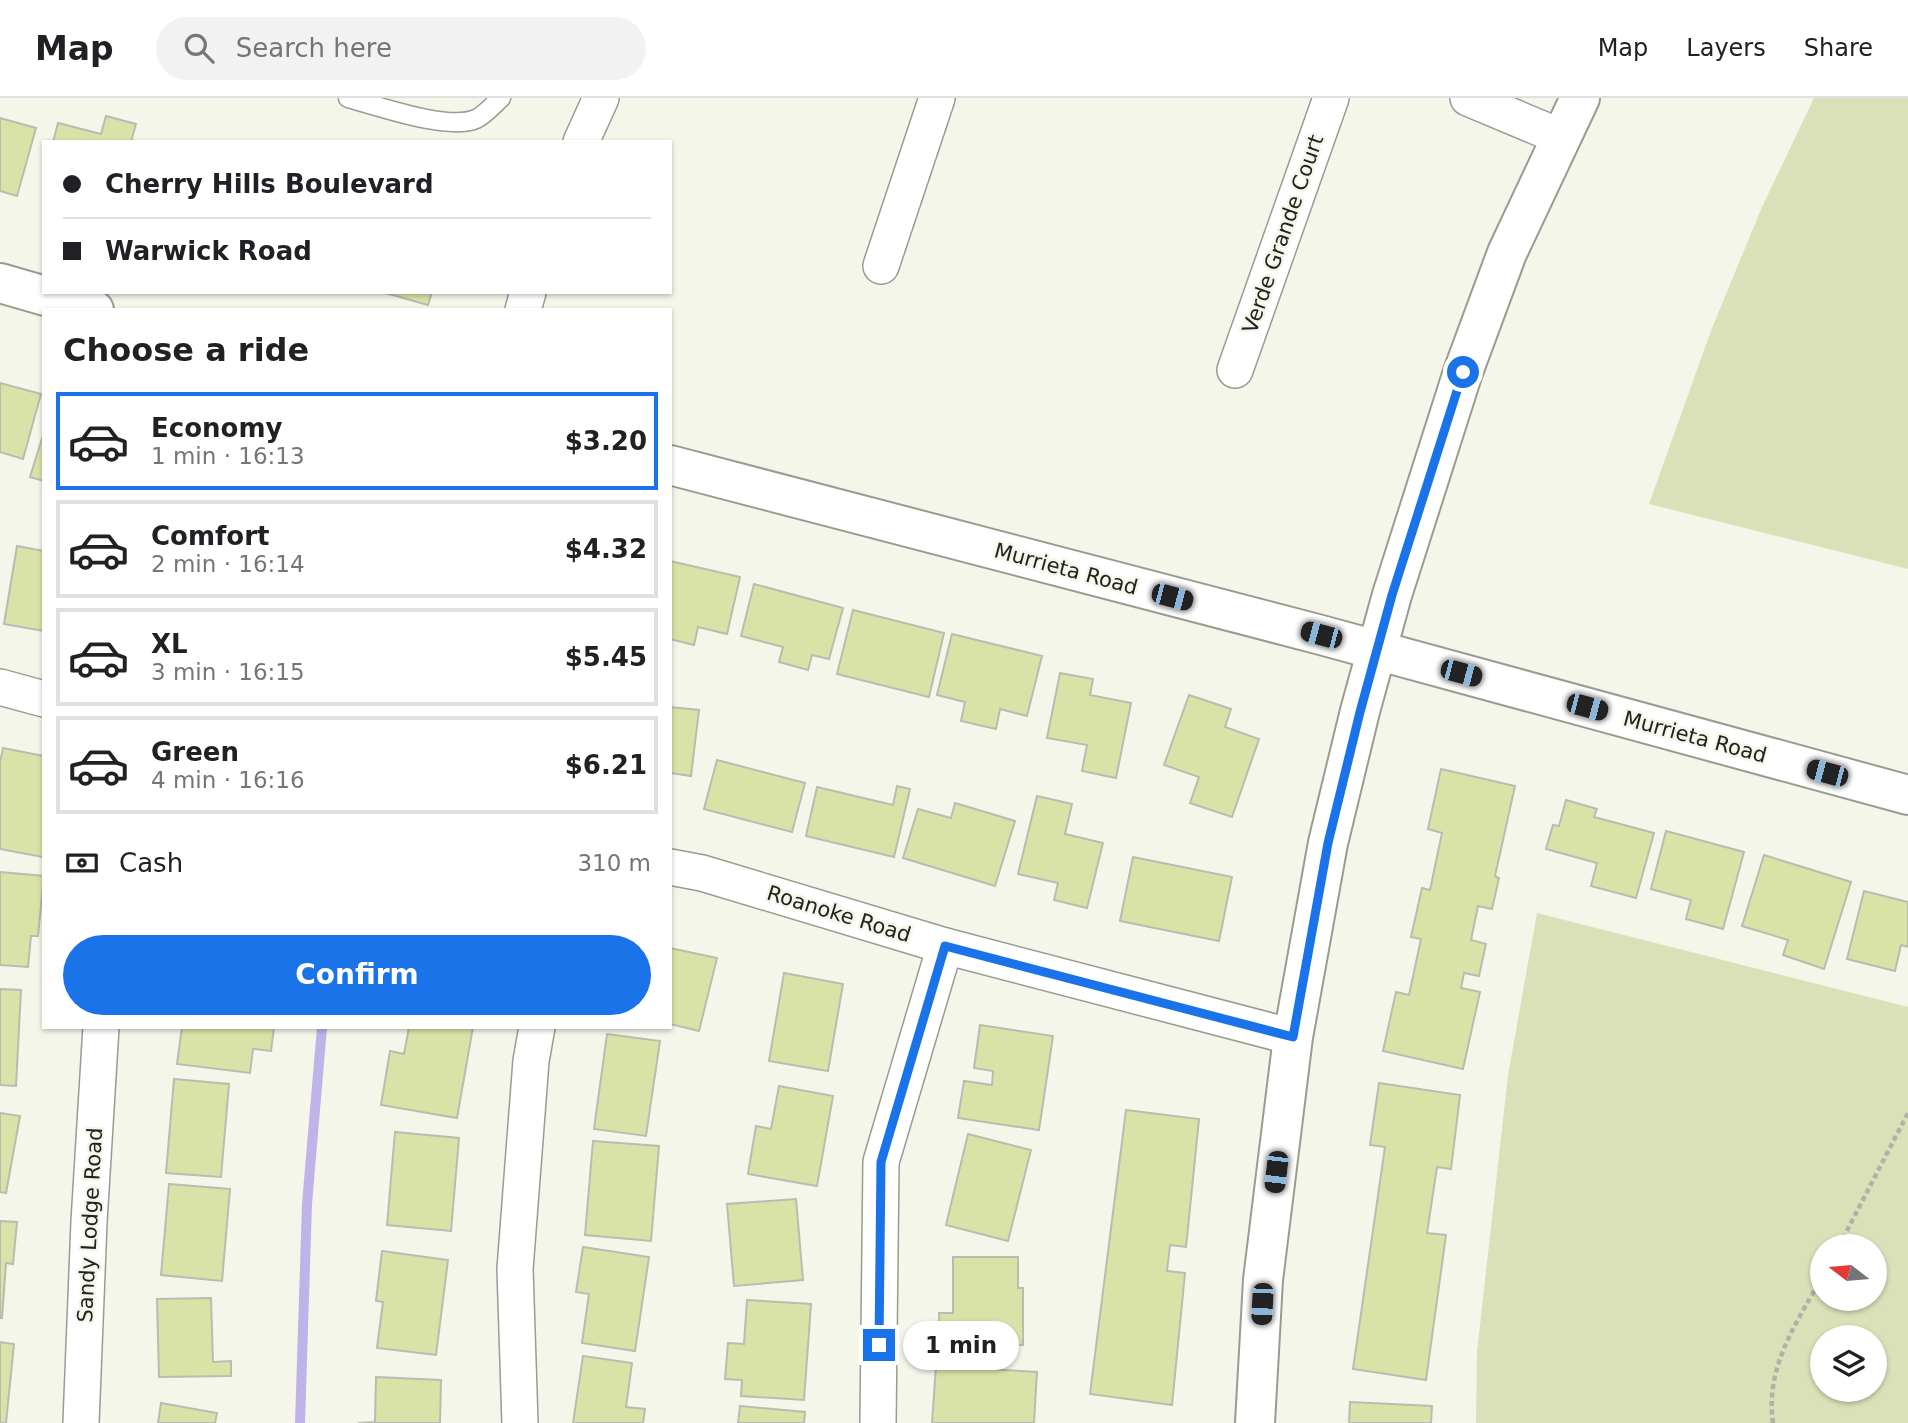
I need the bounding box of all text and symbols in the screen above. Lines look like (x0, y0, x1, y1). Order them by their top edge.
search box (156, 17, 646, 80)
text: Map (35, 29, 114, 68)
icon: search (180, 29, 218, 67)
text: Search here (236, 33, 392, 63)
text: Map (1598, 34, 1648, 62)
text: Layers (1686, 34, 1766, 62)
text: Share (1804, 34, 1873, 62)
street label: Verde Grande Court (1238, 132, 1328, 336)
text: Cherry Hills Boulevard (105, 169, 434, 199)
text: Warwick Road (105, 236, 312, 266)
text: Choose a ride (63, 331, 309, 369)
route start (1447, 356, 1479, 388)
icon: car (67, 410, 130, 473)
text: Economy (151, 413, 282, 443)
text: $3.20 (565, 426, 647, 456)
text: 1 min · 16:13 (151, 443, 305, 469)
icon: car (67, 518, 130, 581)
text: Comfort (151, 521, 269, 551)
text: $4.32 (565, 534, 647, 564)
street label: Murrieta Road (992, 538, 1140, 600)
text: 2 min · 16:14 (151, 551, 305, 577)
car (1149, 581, 1196, 613)
car (1298, 619, 1345, 651)
icon: car (67, 626, 130, 689)
text: XL (151, 629, 188, 659)
text: $5.45 (565, 642, 647, 672)
car (1438, 657, 1485, 689)
text: 3 min · 16:15 (151, 659, 305, 685)
car (1564, 691, 1611, 723)
street label: Murrieta Road (1621, 706, 1769, 768)
icon: car (67, 734, 130, 797)
text: Green (151, 737, 239, 767)
text: $6.21 (565, 750, 647, 780)
car (1804, 757, 1851, 789)
text: 4 min · 16:16 (151, 767, 305, 793)
icon: cash (63, 844, 101, 882)
text: Cash (119, 848, 183, 878)
text: 310 m (577, 850, 651, 876)
street label: Roanoke Road (764, 881, 914, 947)
button: Confirm (63, 935, 651, 1015)
street label: Sandy Lodge Road (73, 1127, 107, 1323)
car (1264, 1150, 1289, 1194)
north arrow (1810, 1234, 1886, 1311)
map controls (1810, 1234, 1887, 1402)
car (1251, 1282, 1274, 1326)
callout: 1 min (903, 1320, 1019, 1370)
button: layers (1810, 1325, 1887, 1402)
route end (863, 1329, 895, 1361)
text: 1 min (925, 1332, 997, 1358)

